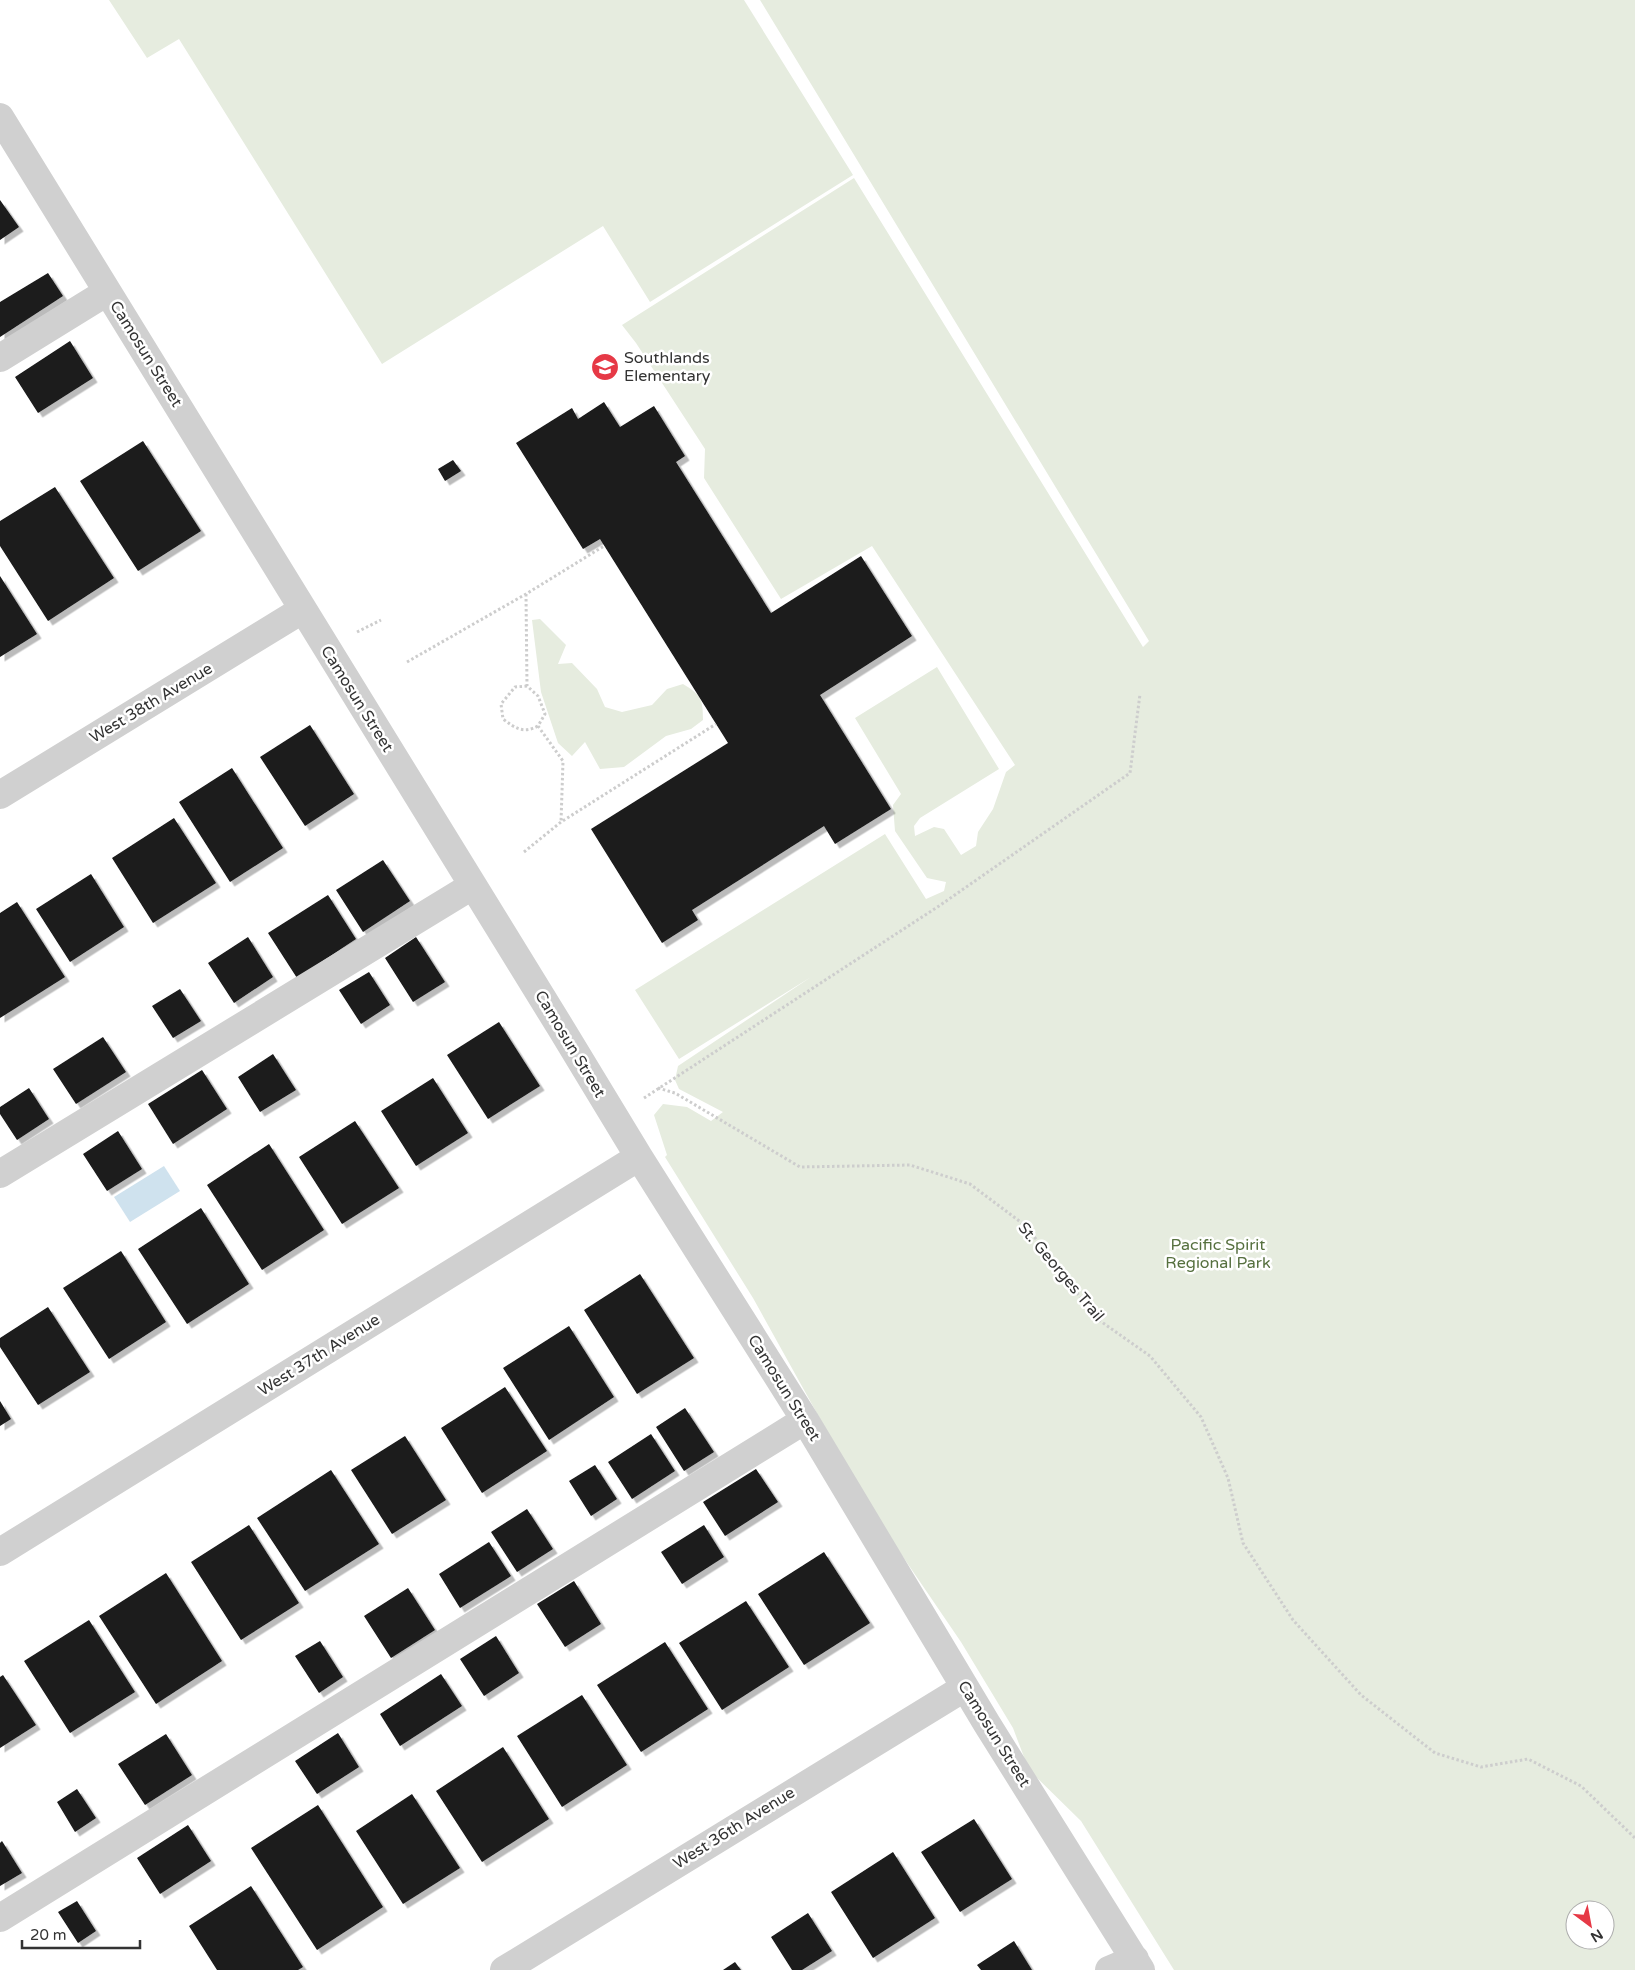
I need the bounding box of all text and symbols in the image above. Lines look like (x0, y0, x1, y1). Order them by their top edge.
street label: Camosun Street (105, 297, 187, 411)
place label: Southlands Elementary (624, 348, 711, 386)
school or university icon: Southlands Elementary (590, 352, 620, 382)
street label: Camosun Street (316, 642, 398, 756)
street label: West 38th Avenue (86, 658, 216, 748)
street label: Camosun Street (530, 987, 610, 1101)
street label: St. Georges Trail (1014, 1218, 1108, 1326)
park label: Pacific Spirit Regional Park (1165, 1235, 1271, 1273)
street label: West 37th Avenue (254, 1309, 384, 1401)
street label: Camosun Street (743, 1331, 825, 1445)
street label: Camosun Street (953, 1677, 1035, 1791)
street label: West 36th Avenue (669, 1782, 799, 1874)
north arrow (1565, 1900, 1615, 1950)
scale bar (22, 1918, 140, 1950)
text: N (1587, 1925, 1606, 1946)
text: 20 m (30, 1926, 67, 1944)

